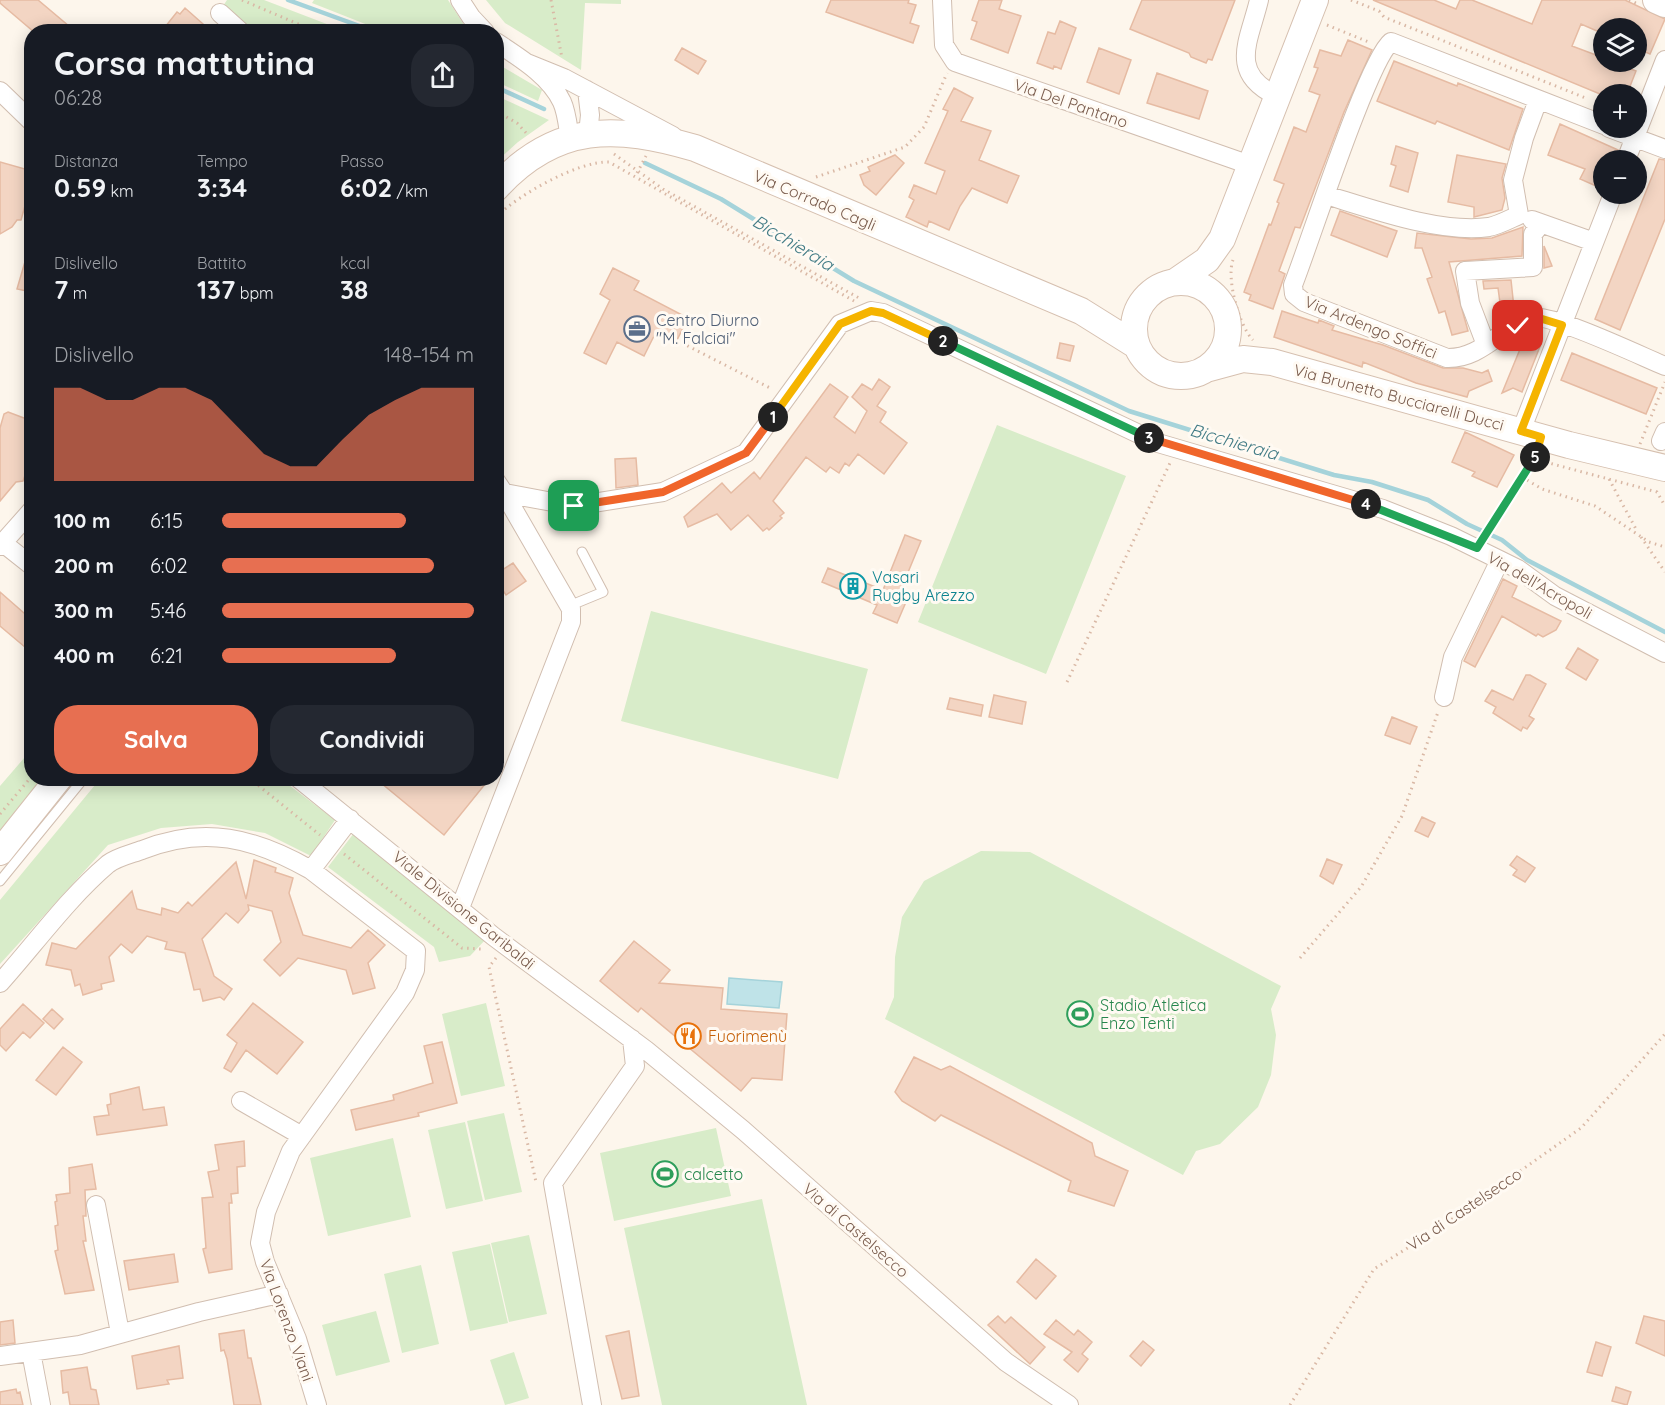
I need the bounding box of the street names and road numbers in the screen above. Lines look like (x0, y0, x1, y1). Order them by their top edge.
street label: Via Del Pantano (1011, 74, 1131, 132)
street label: Via Corrado Cagli (751, 165, 879, 235)
street label: Via Ardengo Soffici (1302, 291, 1440, 363)
street label: Via Brunetto Bucciarelli Ducci (1292, 359, 1506, 435)
street label: Via dell'Acropoli (1484, 547, 1596, 623)
street label: Viale Divisione Garibaldi (389, 846, 539, 974)
street label: Via di Castelsecco (1403, 1163, 1525, 1255)
street label: Via di Castelsecco (799, 1178, 913, 1282)
street label: Via Lorenzo Viani (256, 1256, 318, 1384)

